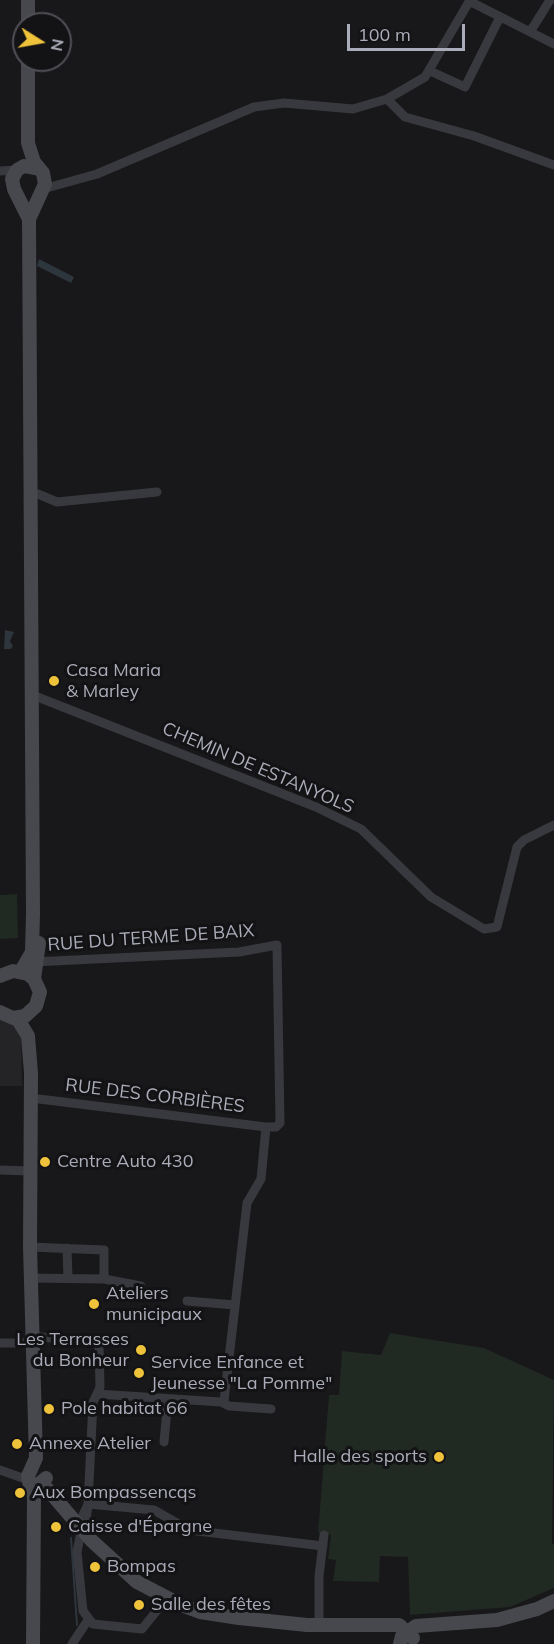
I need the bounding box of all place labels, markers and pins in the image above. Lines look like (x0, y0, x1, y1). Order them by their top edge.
place label: Casa Maria & Marley (66, 660, 161, 702)
marker: Casa Maria & Marley (47, 674, 61, 688)
place label: Centre Auto 430 (57, 1151, 193, 1173)
marker: Centre Auto 430 (38, 1155, 52, 1169)
place label: Ateliers municipaux (106, 1283, 202, 1326)
marker: Ateliers municipaux (87, 1297, 101, 1311)
place label: Les Terrasses du Bonheur (16, 1329, 129, 1372)
marker: Les Terrasses du Bonheur (134, 1343, 148, 1357)
place label: Service Enfance et Jeunesse "La Pomme" (151, 1352, 332, 1394)
marker: Service Enfance et Jeunesse "La Pomme" (132, 1366, 146, 1380)
place label: Pole habitat 66 (61, 1398, 187, 1420)
marker: Pole habitat 66 (42, 1402, 56, 1416)
place label: Annexe Atelier (29, 1433, 151, 1455)
marker: Annexe Atelier (10, 1437, 24, 1451)
place label: Halle des sports (293, 1446, 427, 1468)
marker: Halle des sports (432, 1450, 446, 1464)
place label: Aux Bompassencqs (32, 1482, 197, 1504)
marker: Aux Bompassencqs (13, 1486, 27, 1500)
place label: Caisse d'Épargne (68, 1516, 212, 1538)
marker: Caisse d'Épargne (49, 1520, 63, 1534)
place label: Bompas (107, 1556, 176, 1578)
marker: Bompas (88, 1560, 102, 1574)
place label: Salle des fêtes (151, 1594, 271, 1616)
marker: Salle des fêtes (132, 1598, 146, 1612)

